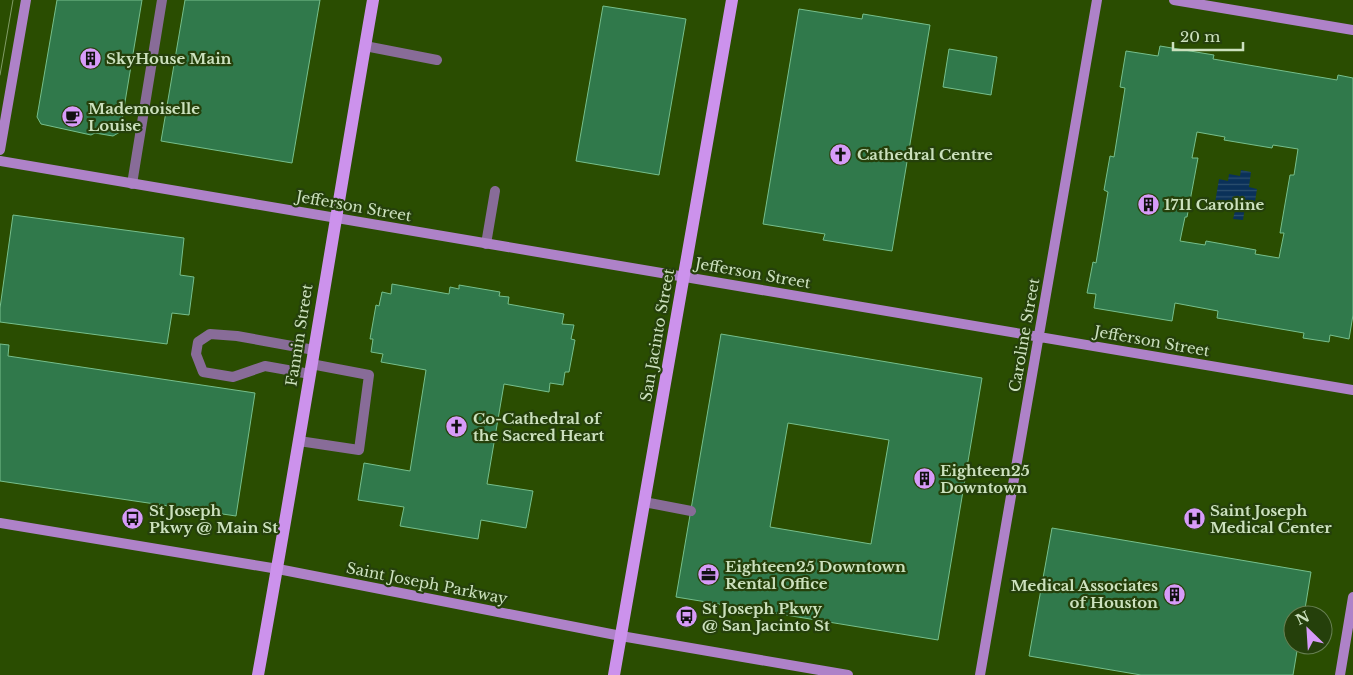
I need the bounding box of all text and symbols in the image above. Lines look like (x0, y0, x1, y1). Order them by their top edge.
scale bar (1173, 20, 1243, 52)
text: 20 m (1180, 27, 1220, 46)
building icon: SkyHouse Main (78, 46, 102, 70)
place label: SkyHouse Main (106, 49, 232, 68)
place label: Mademoiselle Louise (88, 99, 200, 135)
cafe icon: Mademoiselle Louise (60, 105, 84, 129)
church icon: Cathedral Centre (829, 142, 853, 166)
place label: Cathedral Centre (857, 145, 993, 164)
street label: Jefferson Street (293, 186, 414, 226)
building icon: 1711 Caroline (1136, 192, 1160, 216)
place label: 1711 Caroline (1164, 195, 1265, 214)
street label: Jefferson Street (692, 253, 813, 293)
street label: San Jacinto Street (636, 267, 678, 403)
street label: Caroline Street (1005, 276, 1043, 394)
street label: Fannin Street (282, 282, 317, 388)
street label: Jefferson Street (1091, 321, 1212, 361)
place label: Co-Cathedral of the Sacred Heart (473, 409, 604, 445)
church icon: Co-Cathedral of the Sacred Heart (445, 415, 469, 439)
place label: Eighteen25 Downtown (940, 461, 1030, 497)
building icon: Eighteen25 Downtown (912, 467, 936, 491)
place label: St Joseph Pkwy @ Main St (149, 501, 278, 537)
place label: Saint Joseph Medical Center (1210, 501, 1332, 537)
bus stop icon: St Joseph Pkwy @ Main St (121, 507, 145, 531)
hospital icon: Saint Joseph Medical Center (1182, 507, 1206, 531)
place label: Eighteen25 Downtown Rental Office (725, 557, 906, 593)
street label: Saint Joseph Parkway (345, 558, 510, 608)
office icon: Eighteen25 Downtown Rental Office (697, 563, 721, 587)
place label: Medical Associates of Houston (1011, 576, 1158, 612)
building icon: Medical Associates of Houston (1162, 582, 1186, 606)
place label: St Joseph Pkwy @ San Jacinto St (702, 599, 830, 635)
bus stop icon: St Joseph Pkwy @ San Jacinto St (674, 605, 698, 629)
north arrow (1283, 605, 1333, 655)
text: N (1293, 607, 1312, 629)

